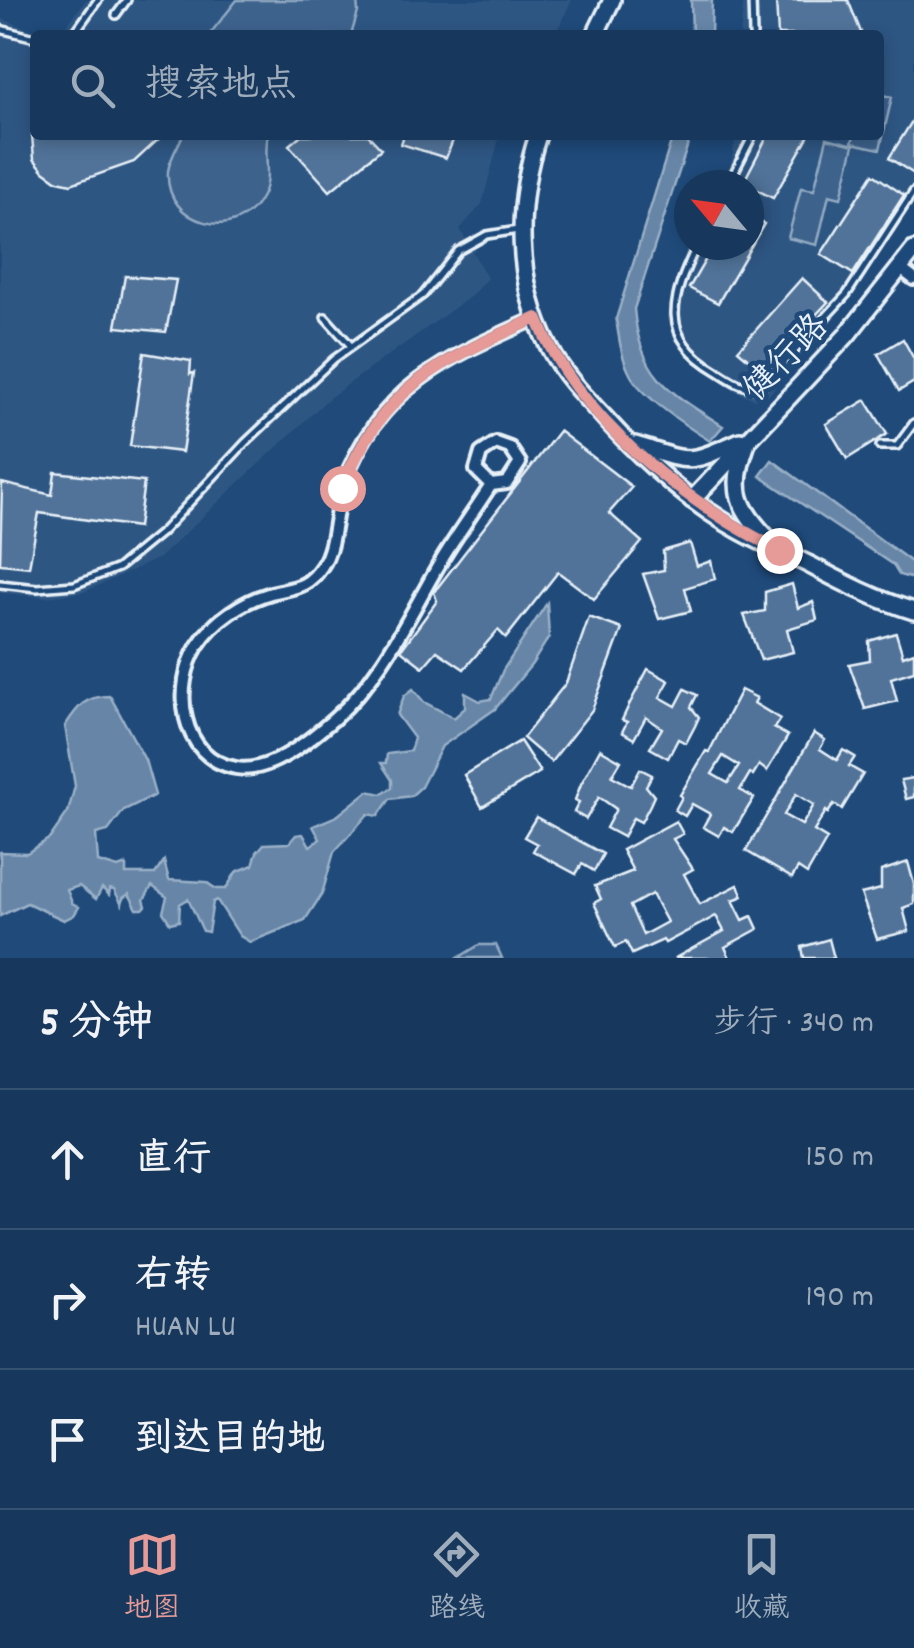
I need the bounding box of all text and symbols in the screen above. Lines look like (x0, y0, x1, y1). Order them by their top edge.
search box (30, 30, 884, 140)
icon: search (65, 58, 120, 113)
text: 搜索地点 (145, 60, 297, 115)
north arrow (674, 170, 764, 260)
street label: 健行路 (733, 304, 842, 415)
route start (320, 466, 366, 512)
route end (757, 528, 803, 574)
text: 5 分钟 (40, 996, 153, 1056)
text: 步行 · 340 m (714, 1002, 874, 1048)
icon: ahead (40, 1132, 95, 1187)
text: 直行 (135, 1134, 211, 1189)
text: 150 m (805, 1136, 874, 1182)
text: 右转 (135, 1251, 211, 1306)
icon: right (40, 1272, 95, 1327)
text: 190 m (806, 1276, 874, 1322)
text: HUAN LU (135, 1306, 236, 1352)
icon: arrive (40, 1412, 95, 1467)
text: 到达目的地 (135, 1414, 325, 1469)
tab: 地图 (124, 1527, 180, 1631)
tab: 路线 (429, 1527, 485, 1631)
tab: 收藏 (734, 1527, 790, 1631)

